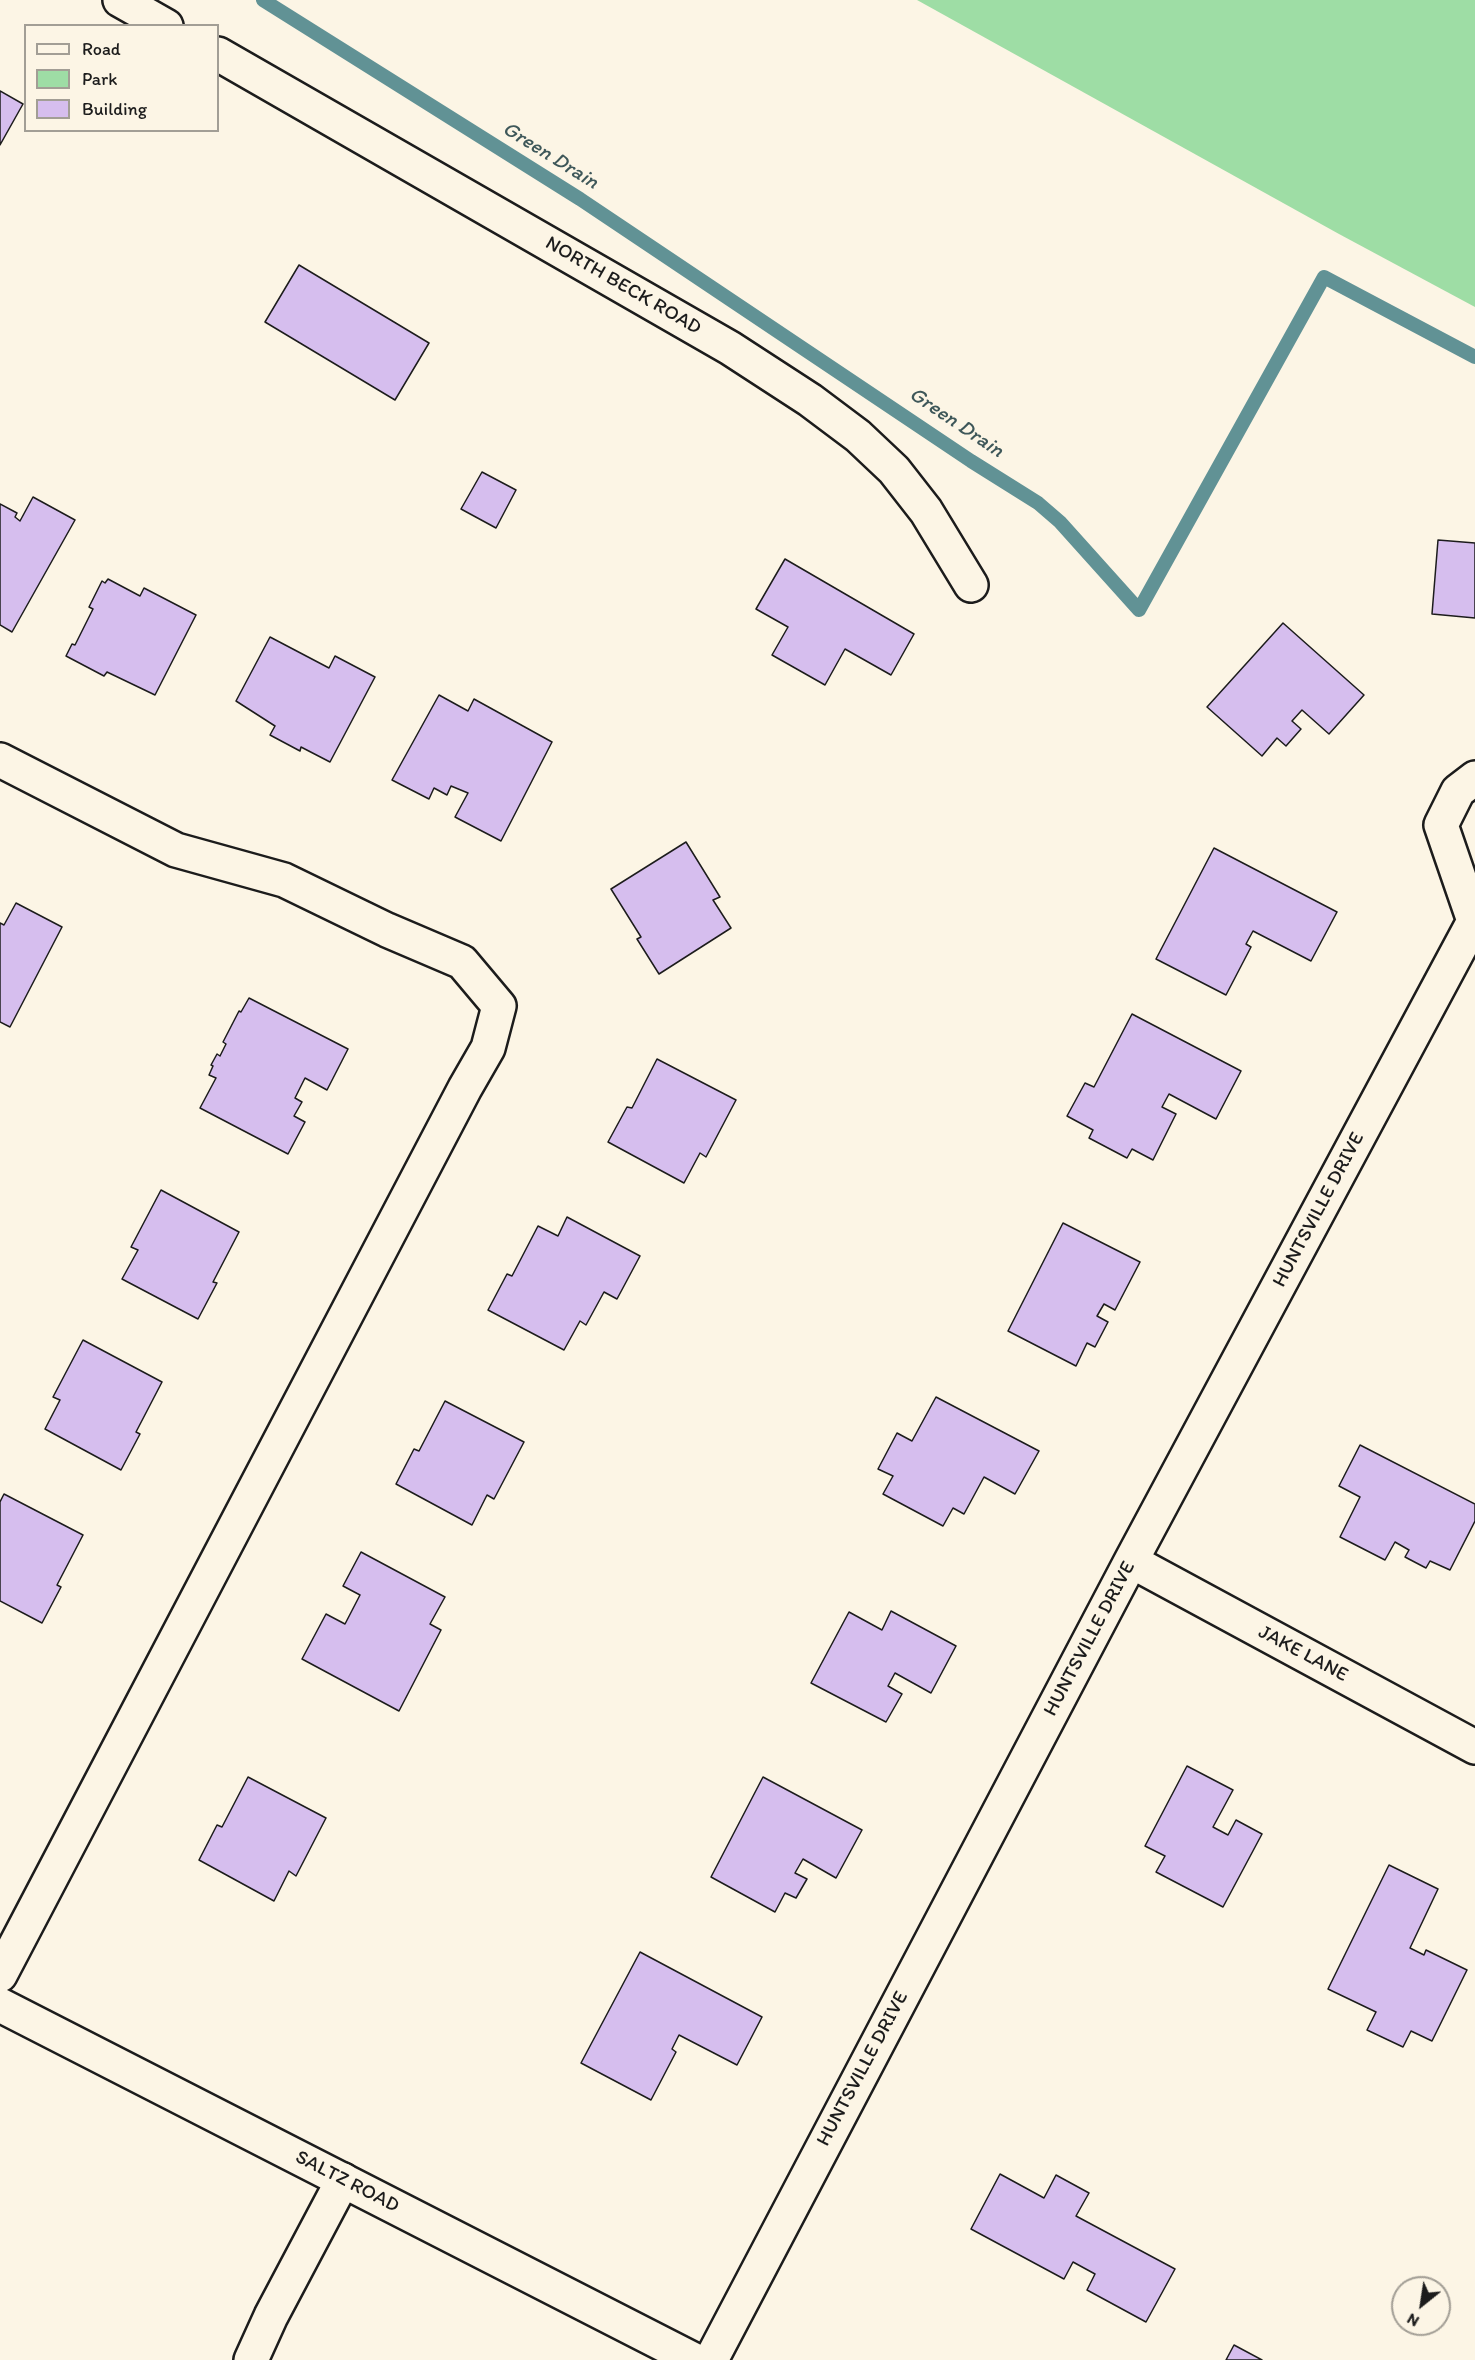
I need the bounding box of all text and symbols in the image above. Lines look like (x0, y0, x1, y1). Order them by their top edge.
legend (24, 24, 219, 132)
text: Road (82, 38, 121, 60)
text: Park (82, 68, 117, 90)
text: Building (82, 98, 147, 120)
water label: Green Drain (497, 117, 603, 195)
street label: NORTH BECK ROAD (541, 232, 705, 340)
water label: Green Drain (904, 382, 1008, 464)
street label: HUNTSVILLE DRIVE (1268, 1128, 1370, 1292)
street label: HUNTSVILLE DRIVE (1039, 1557, 1141, 1721)
street label: JAKE LANE (1254, 1620, 1352, 1688)
street label: HUNTSVILLE DRIVE (812, 1987, 914, 2151)
street label: SALTZ ROAD (291, 2146, 403, 2218)
north arrow (1391, 2276, 1451, 2336)
text: N (1403, 2309, 1422, 2331)

